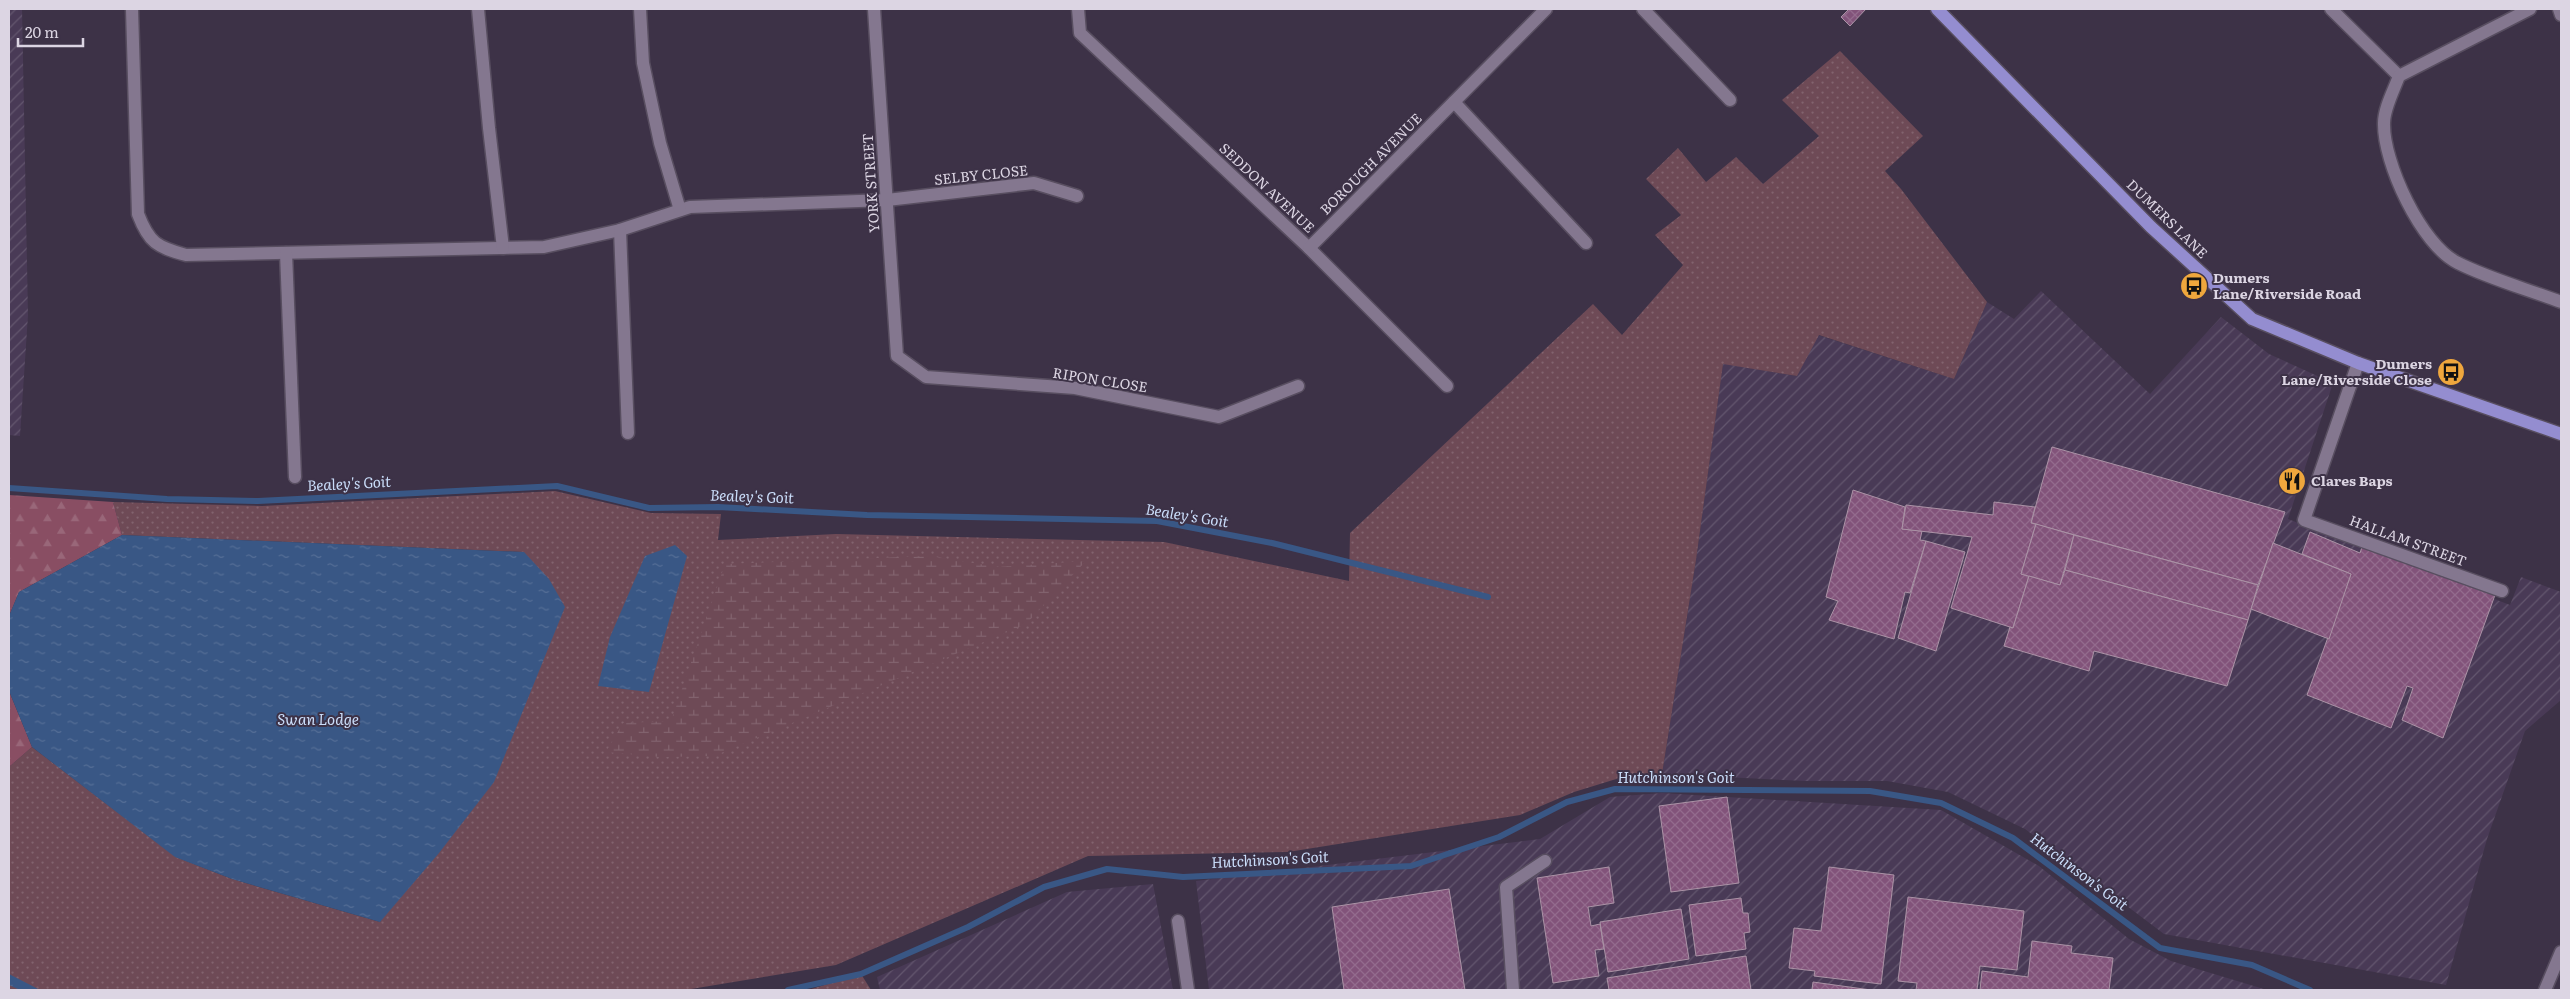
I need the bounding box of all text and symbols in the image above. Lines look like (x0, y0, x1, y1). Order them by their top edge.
scale bar (18, 15, 82, 47)
text: 20 m (25, 20, 59, 43)
street label: BOROUGH AVENUE (1315, 108, 1426, 219)
street label: YORK STREET (857, 133, 883, 234)
street label: SEDDON AVENUE (1216, 138, 1320, 237)
street label: SELBY CLOSE (933, 159, 1029, 189)
street label: DUMERS LANE (2123, 174, 2213, 262)
place label: Dumers Lane/Riverside Road (2213, 267, 2361, 303)
bus stop icon: Dumers Lane/Riverside Road (2179, 271, 2209, 301)
place label: Dumers Lane/Riverside Close (2281, 353, 2432, 389)
bus stop icon: Dumers Lane/Riverside Close (2436, 357, 2466, 387)
street label: RIPON CLOSE (1051, 362, 1149, 396)
restaurant icon: Clares Baps (2277, 466, 2307, 496)
water label: Bealey's Goit (306, 469, 392, 496)
place label: Clares Baps (2311, 470, 2393, 490)
water label: Bealey's Goit (710, 483, 794, 508)
water label: Bealey's Goit (1144, 497, 1231, 532)
street label: HALLAM STREET (2347, 510, 2470, 571)
water label: Swan Lodge (277, 707, 359, 730)
water label: Hutchinson's Goit (1617, 765, 1735, 788)
water label: Hutchinson's Goit (2026, 826, 2134, 915)
water label: Hutchinson's Goit (1211, 844, 1329, 873)

